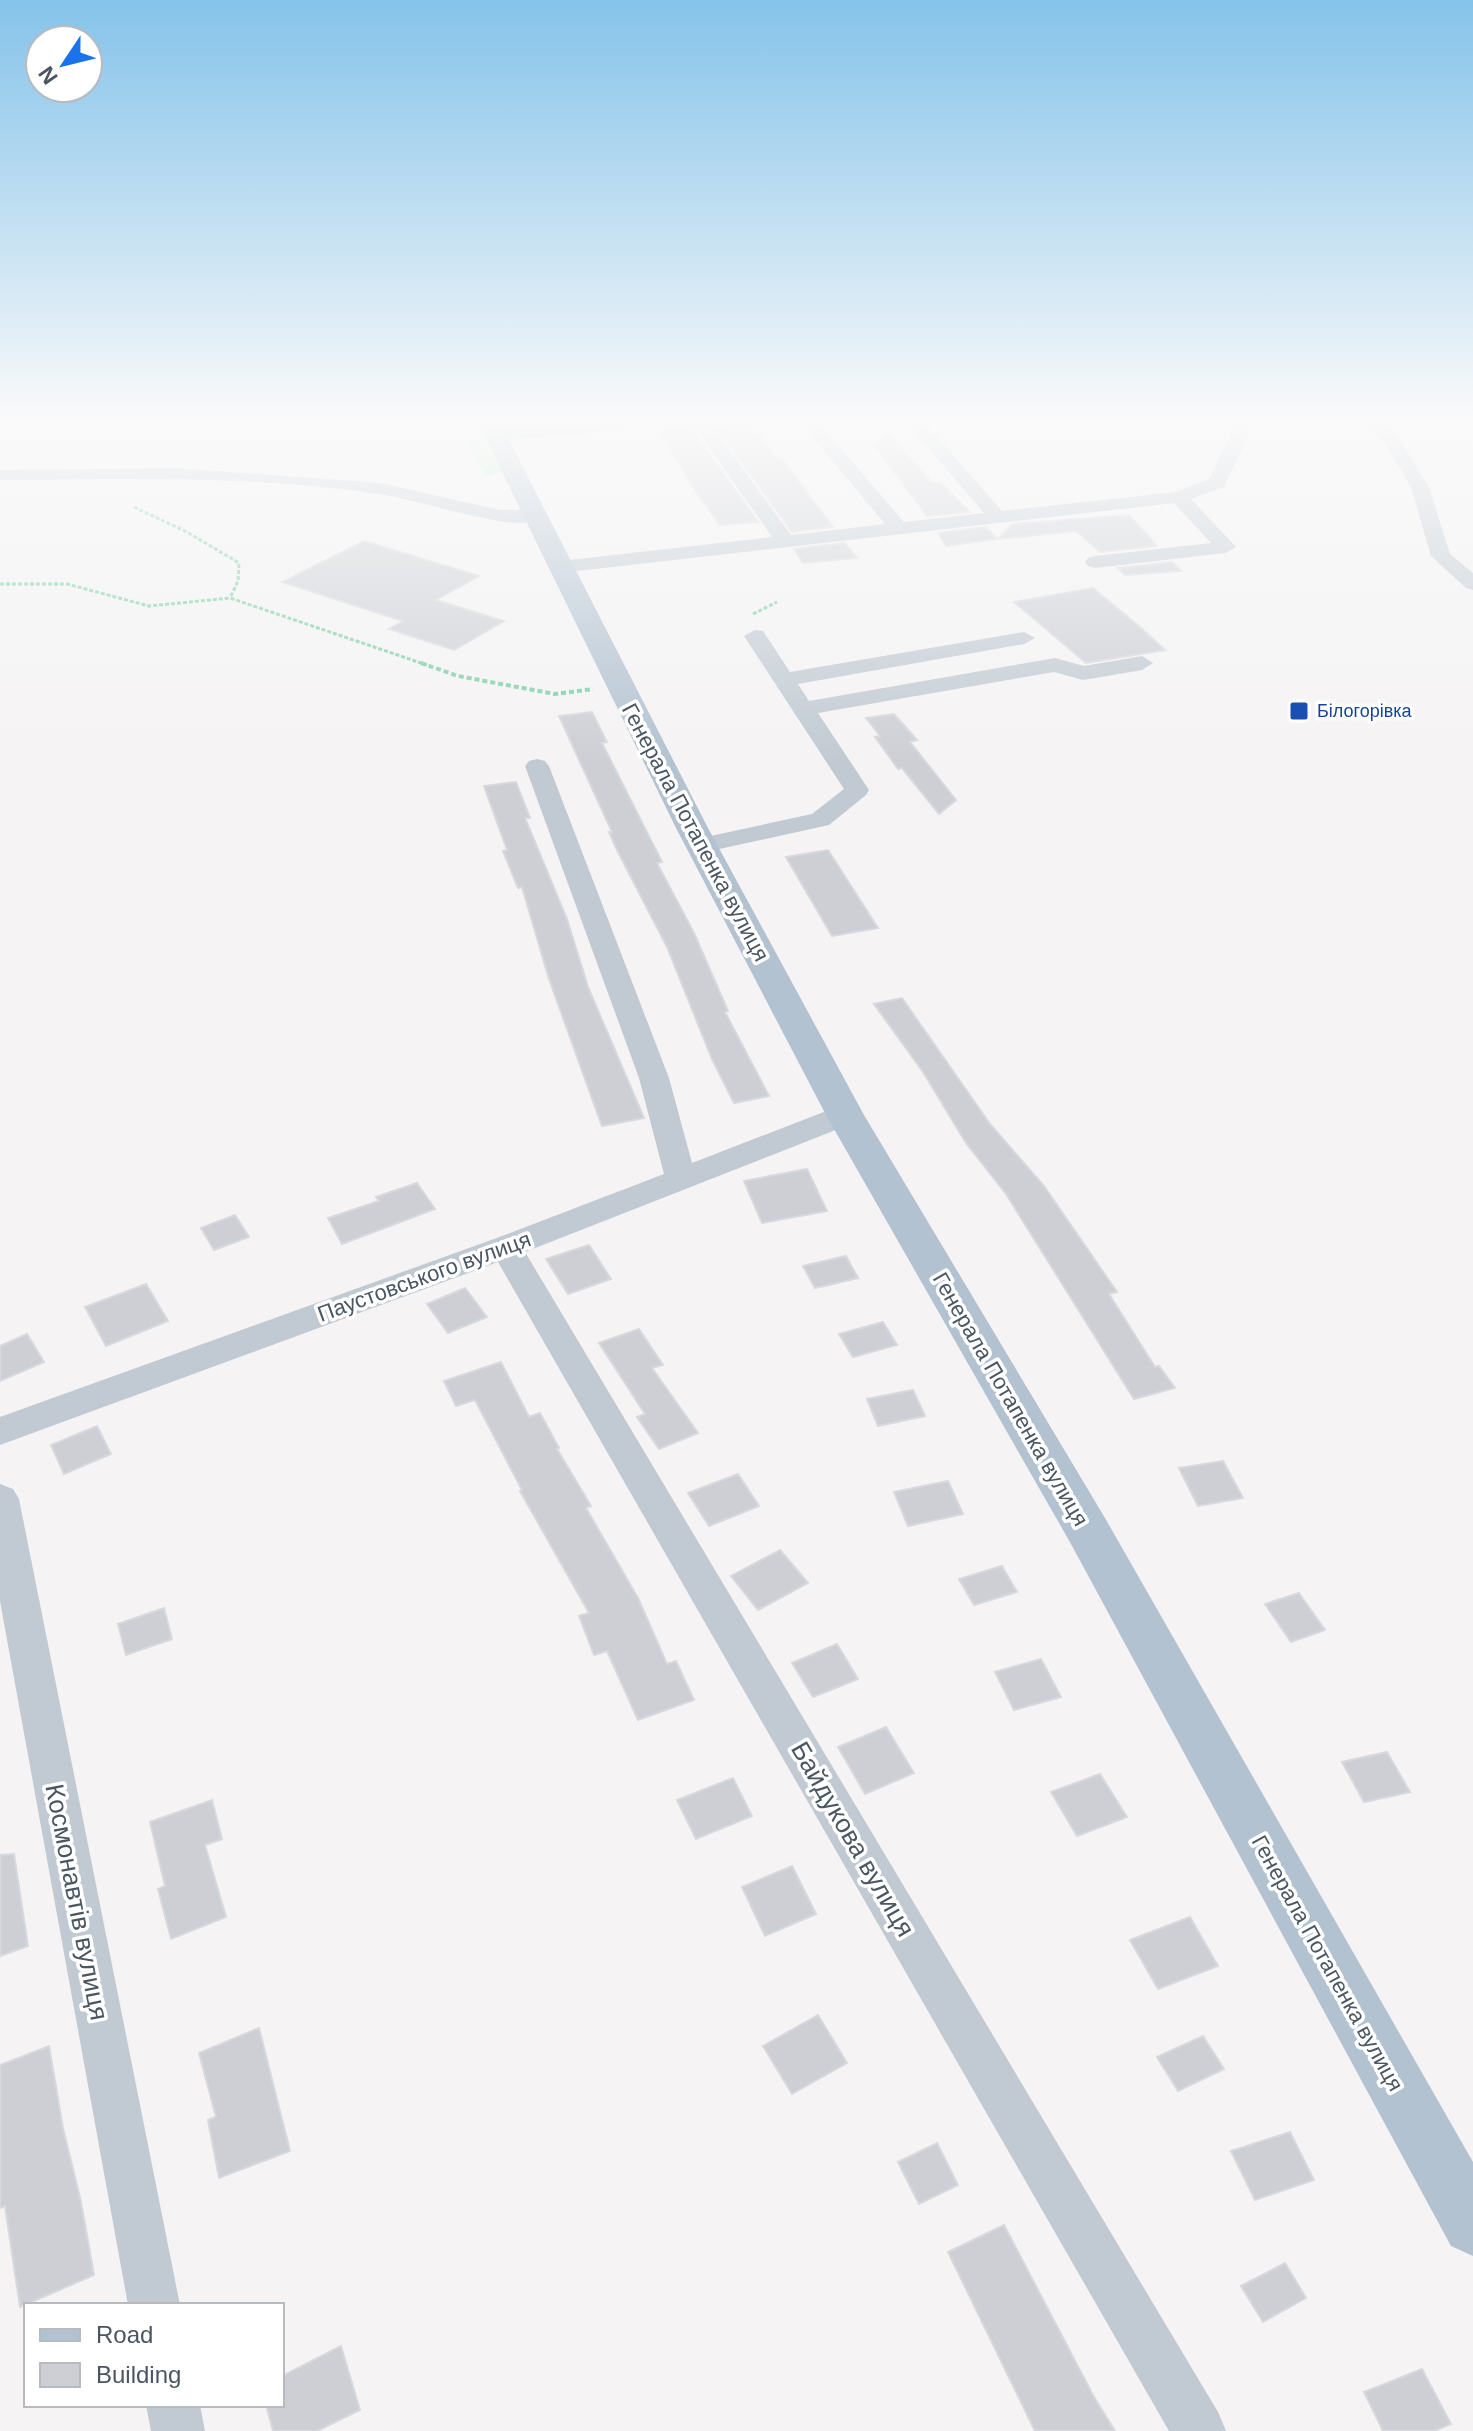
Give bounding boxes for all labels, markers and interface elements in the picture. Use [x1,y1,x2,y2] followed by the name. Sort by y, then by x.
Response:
[24,24,104,104] north arrow
[33,62,63,89] text: N
[617,699,774,965] street label: Генерала Потапенка вулиця
[1288,700,1310,722] marker: Білогорівка
[1317,701,1413,721] place label: Білогорівка
[314,1226,534,1327] street label: Паустовського вулиця
[928,1268,1094,1530] street label: Генерала Потапенка вулиця
[785,1736,921,1942] street label: Байдукова вулиця
[39,1781,115,2023] street label: Космонавтів вулиця
[1247,1831,1408,2095] street label: Генерала Потапенка вулиця
[24,2303,284,2407] legend
[96,2321,153,2348] text: Road
[96,2361,181,2388] text: Building

